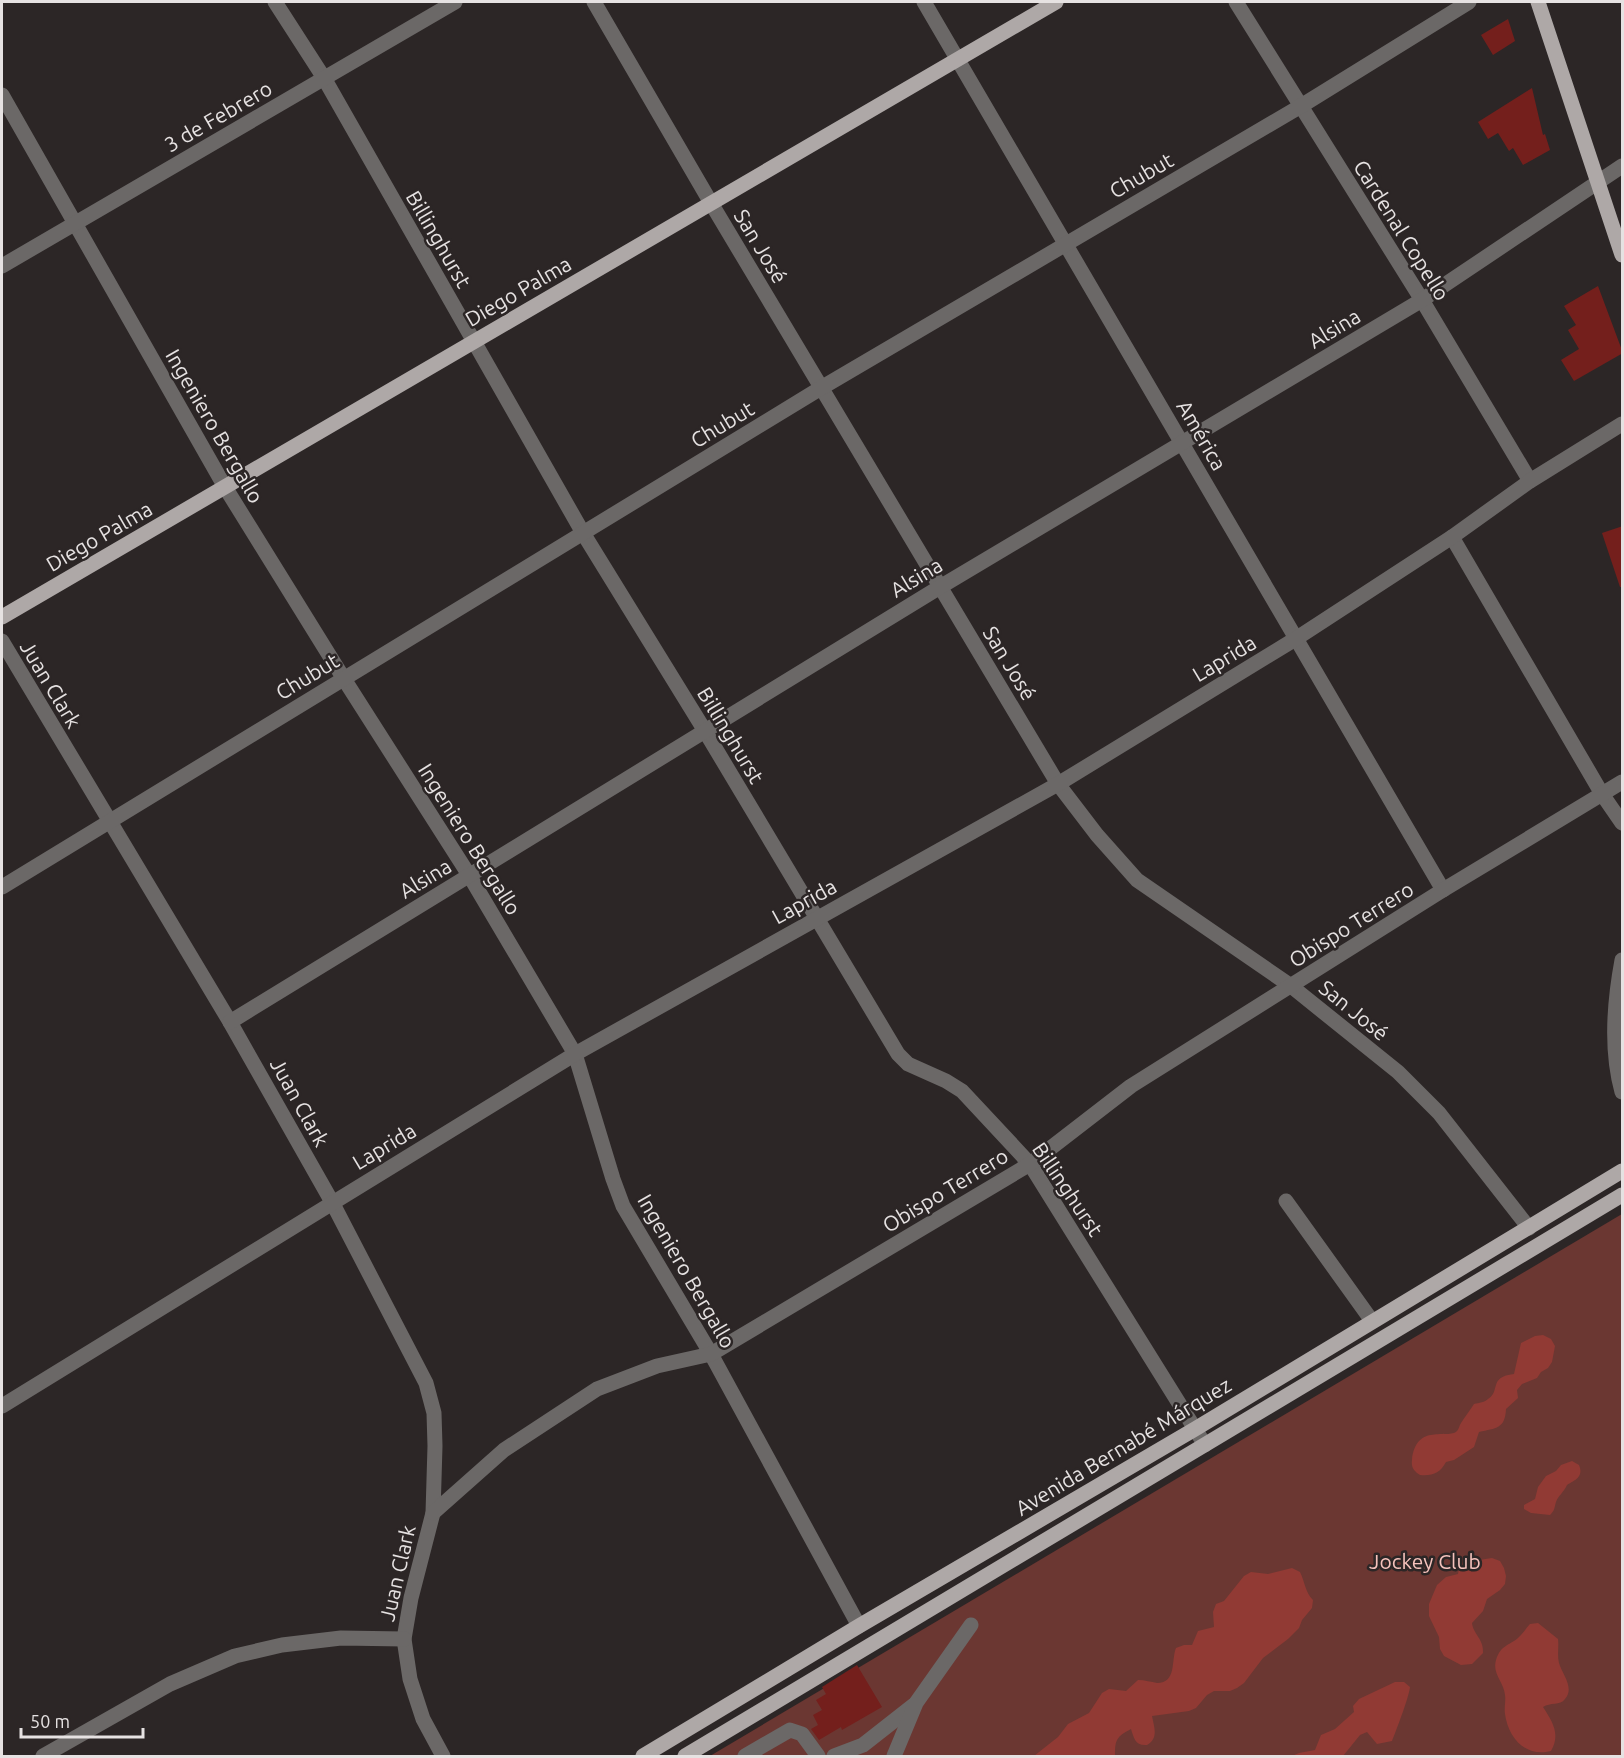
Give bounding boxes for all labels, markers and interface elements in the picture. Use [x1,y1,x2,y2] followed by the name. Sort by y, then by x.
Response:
[160,76,276,156] street label: 3 de Febrero
[1105,147,1177,203] street label: Chubut
[1349,155,1455,305] street label: Cardenal Copello
[402,186,476,292] street label: Billinghurst
[730,205,792,287] street label: San José
[461,251,575,331] street label: Diego Palma
[1304,303,1364,353] street label: Alsina
[161,345,269,507] street label: Ingeniero Bergallo
[686,396,758,452] street label: Chubut
[1172,396,1232,474] street label: América
[42,496,156,576] street label: Diego Palma
[886,552,946,602] street label: Alsina
[979,622,1041,704] street label: San José
[1188,630,1260,686] street label: Laprida
[16,636,87,732] street label: Juan Clark
[271,648,343,704] street label: Chubut
[693,683,769,787] street label: Billinghurst
[414,759,526,919] street label: Ingeniero Bergallo
[395,853,455,903] street label: Alsina
[768,874,840,928] street label: Laprida
[1284,876,1418,972] street label: Obispo Terrero
[1315,975,1393,1045] street label: San José
[266,1053,334,1151] street label: Juan Clark
[348,1118,420,1174] street label: Laprida
[1028,1138,1108,1240] street label: Billinghurst
[878,1143,1012,1237] street label: Obispo Terrero
[633,1190,741,1352] street label: Ingeniero Bergallo
[1011,1372,1235,1520] street label: Avenida Bernabé Márquez
[374,1522,420,1623] street label: Juan Clark
[1369,1549,1481,1573] park label: Jockey Club
[21,1701,142,1739] scale bar
[30,1711,70,1731] text: 50 m

